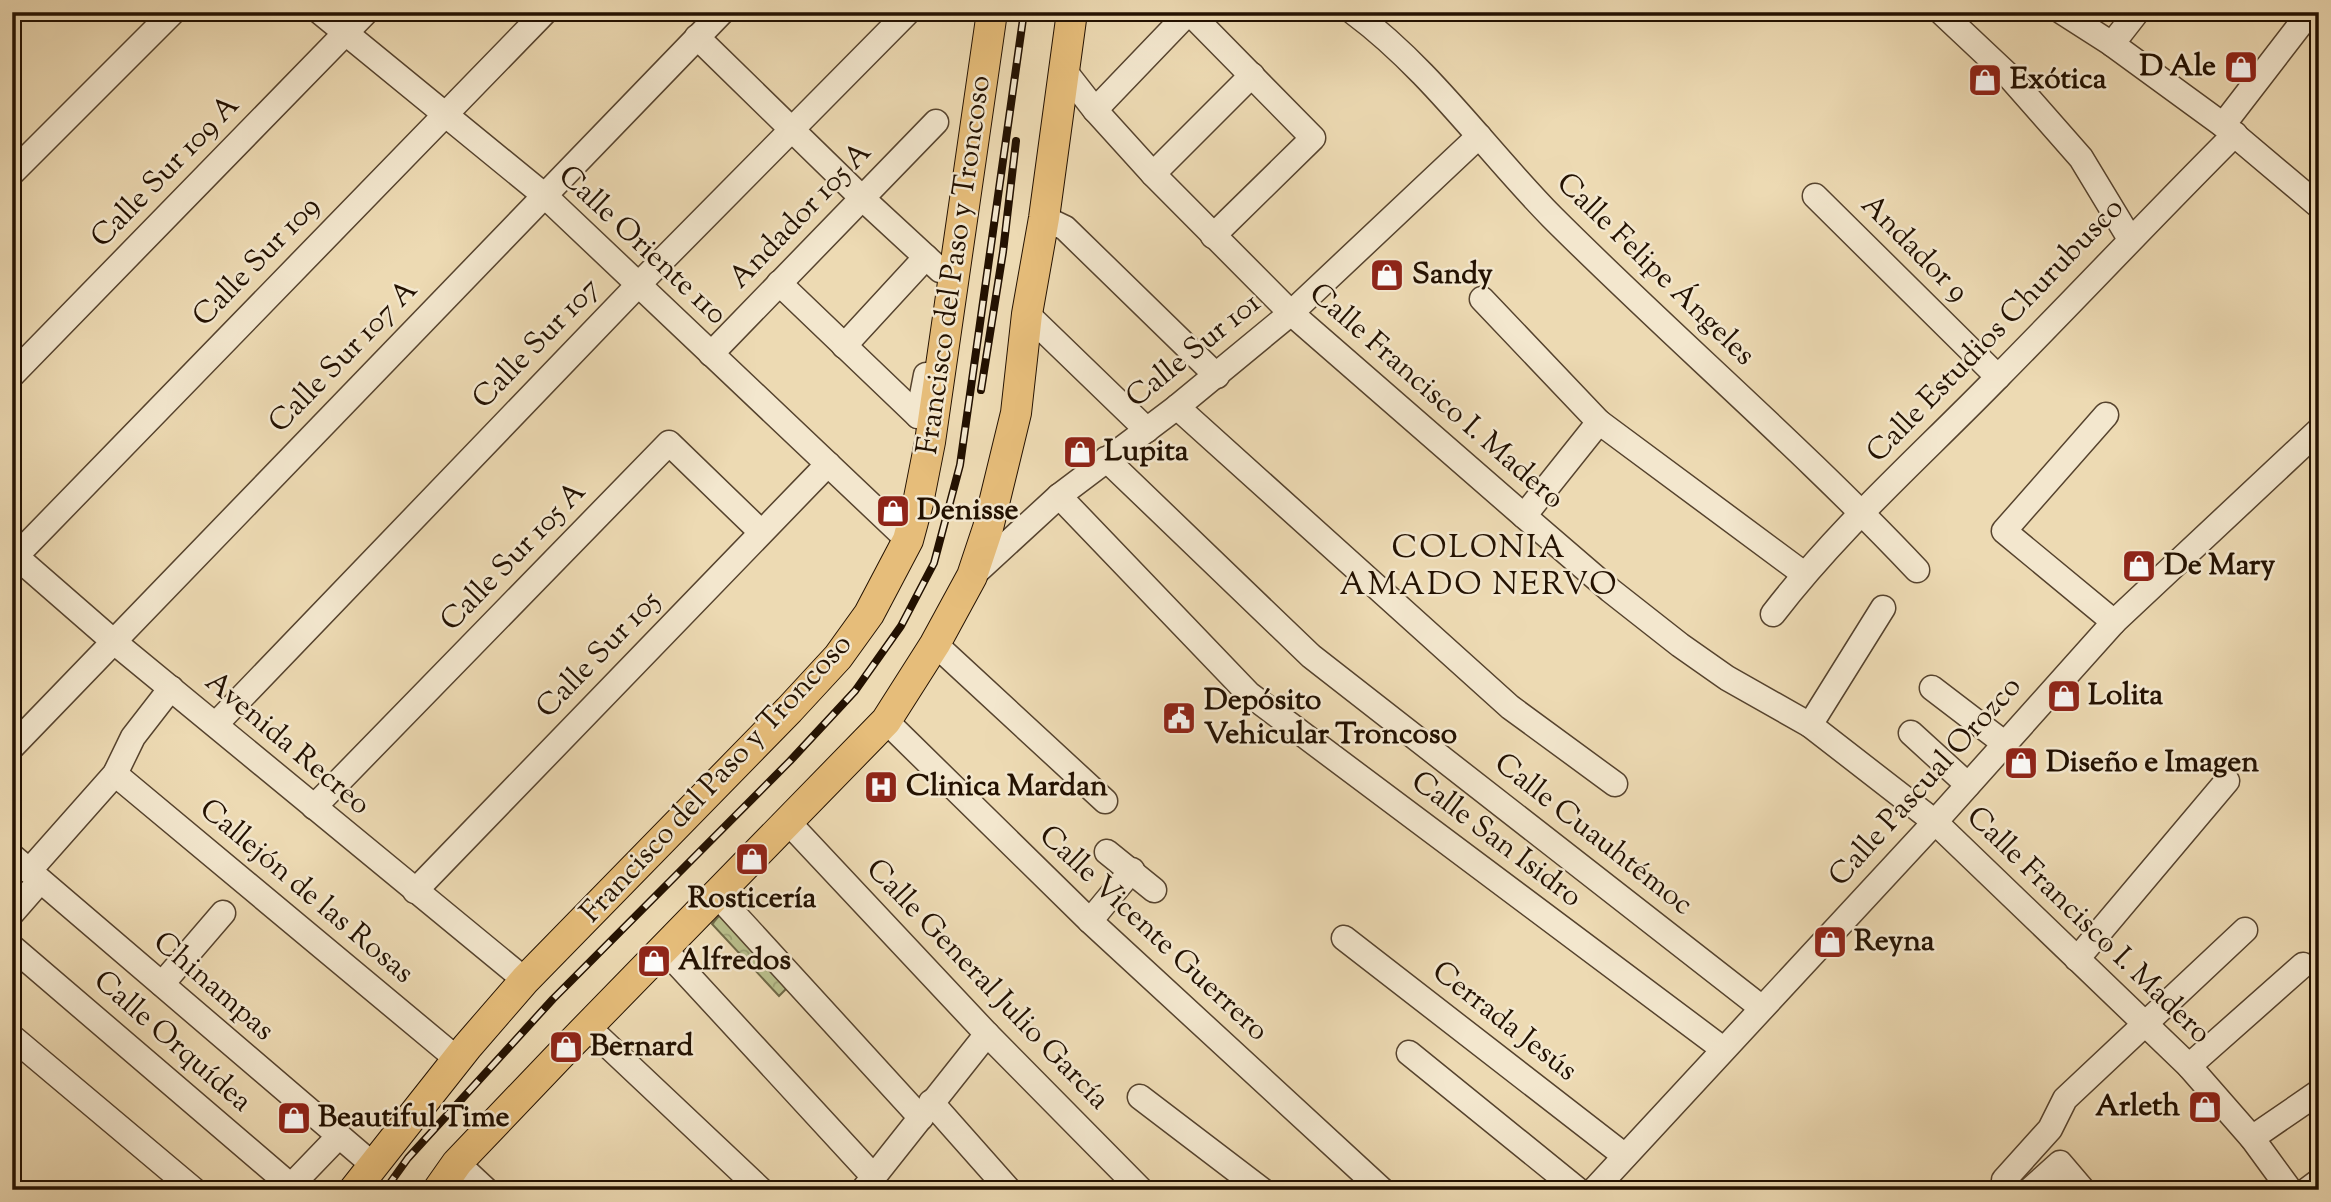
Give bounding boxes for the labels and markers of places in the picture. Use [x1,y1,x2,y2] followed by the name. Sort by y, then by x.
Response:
[2139,46,2216,89] place label: D Ale
[2222,48,2260,86] shop icon: D Ale
[2010,59,2107,102] place label: Exótica
[1966,61,2004,99] shop icon: Exótica
[1412,254,1493,297] place label: Sandy
[1368,256,1406,294] shop icon: Sandy
[1104,431,1189,474] place label: Lupita
[1061,433,1099,471] shop icon: Lupita
[917,490,1019,533] place label: Denisse
[874,492,912,530] shop icon: Denisse
[2164,545,2275,588] place label: De Mary
[2120,547,2158,585] shop icon: De Mary
[2088,675,2163,718] place label: Lolita
[2045,677,2083,715] shop icon: Lolita
[1204,680,1457,757] place label: Depósito Vehicular Troncoso
[1160,699,1198,737] public building icon: Depósito Vehicular Troncoso
[2046,742,2259,785] place label: Diseño e Imagen
[2002,744,2040,782] shop icon: Diseño e Imagen
[906,766,1108,809] place label: Clinica Mardan
[862,768,900,806] hospital icon: Clinica Mardan
[733,840,771,878] shop icon: Rosticería
[688,878,816,921] place label: Rosticería
[1854,921,1935,964] place label: Reyna
[1811,923,1849,961] shop icon: Reyna
[678,940,791,983] place label: Alfredos
[635,942,673,980] shop icon: Alfredos
[590,1026,694,1069] place label: Bernard
[547,1028,585,1066] shop icon: Bernard
[2095,1086,2180,1129] place label: Arleth
[2186,1088,2224,1126] shop icon: Arleth
[318,1097,509,1140] place label: Beautiful Time
[275,1099,313,1137] shop icon: Beautiful Time

